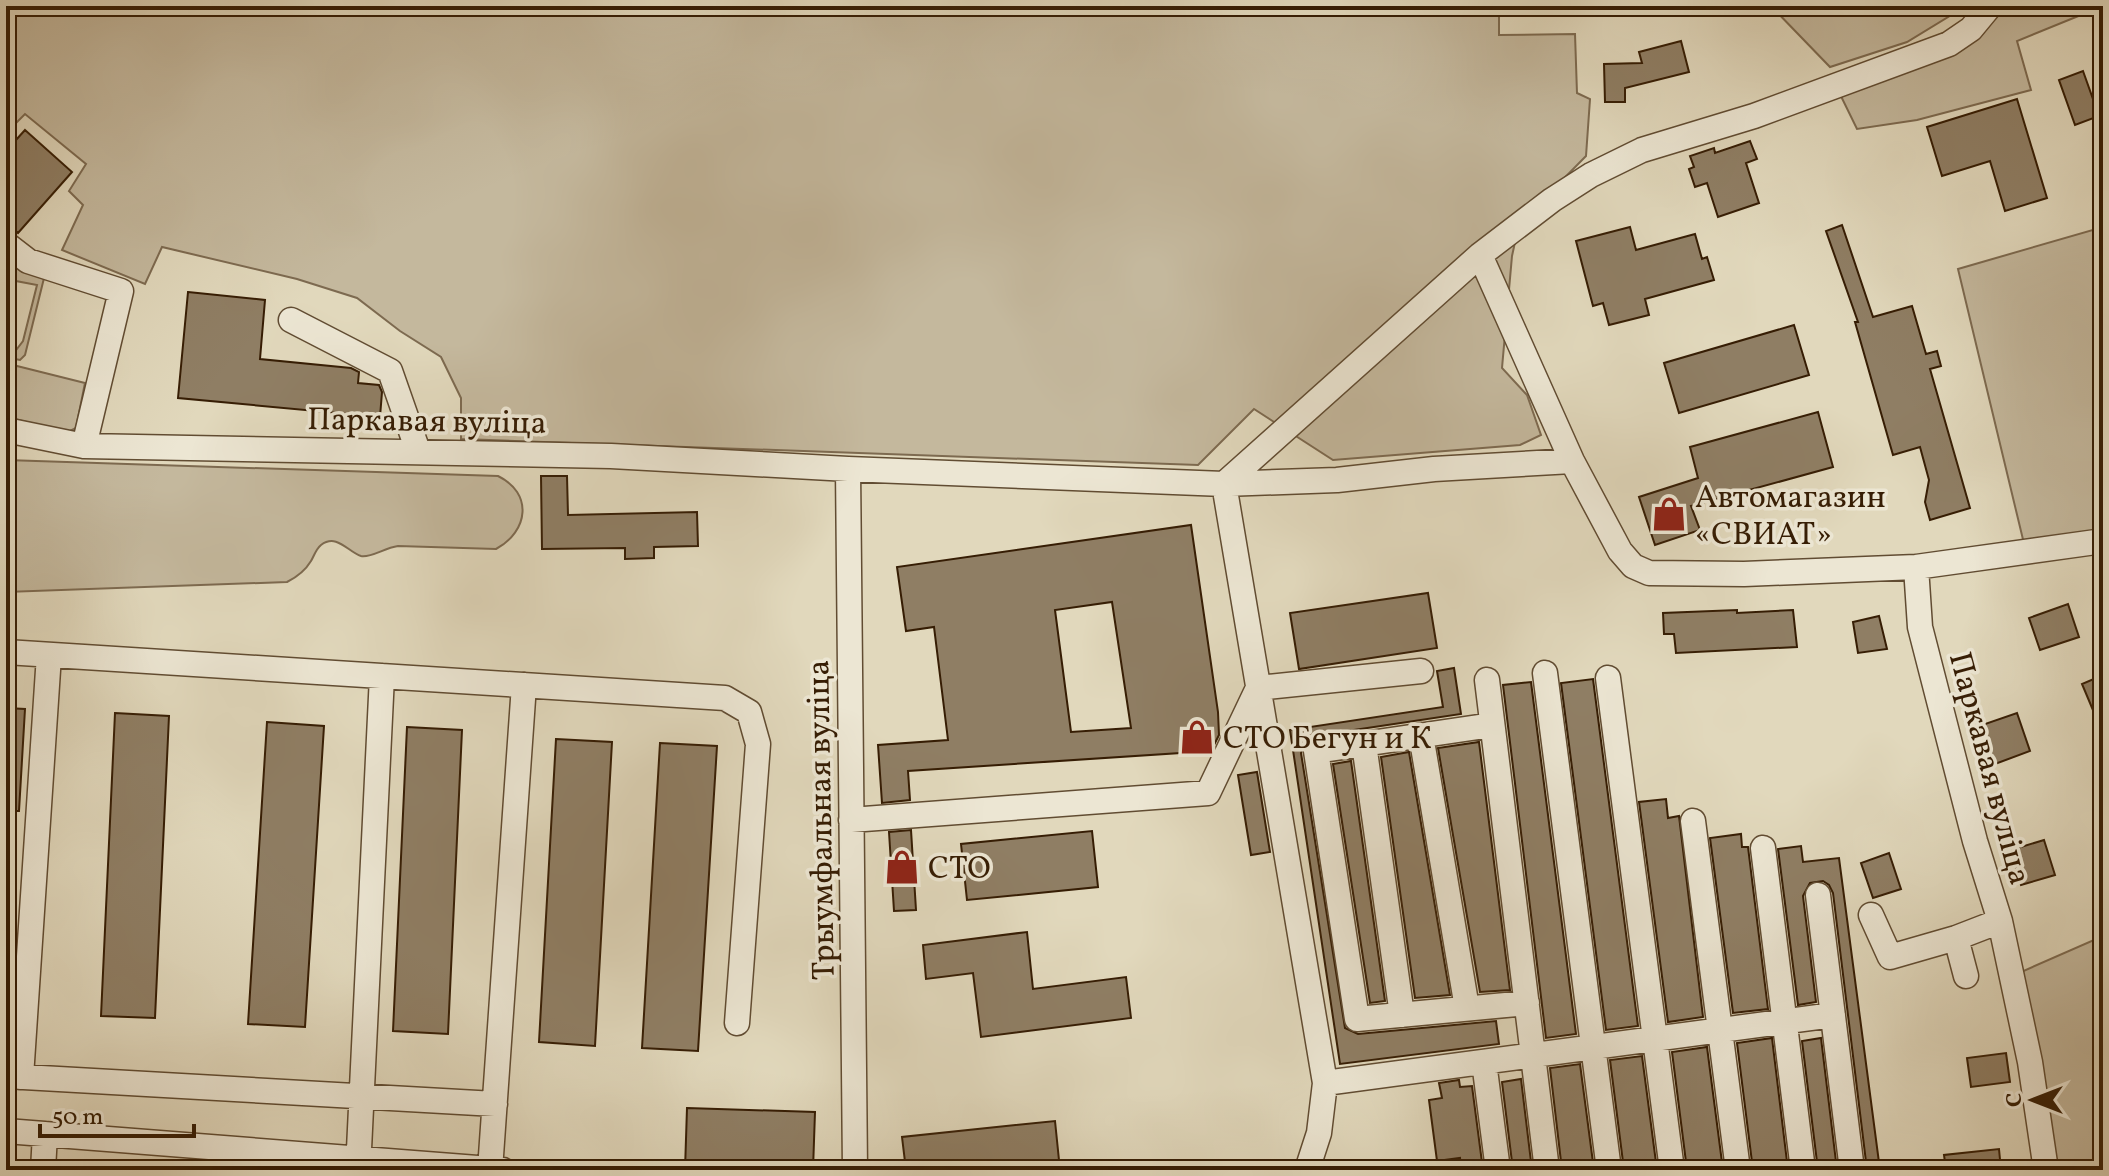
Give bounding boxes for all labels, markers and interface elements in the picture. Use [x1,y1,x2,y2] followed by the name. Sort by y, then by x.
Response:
[307,399,547,447] street label: Паркавая вуліца
[1695,477,1886,558] place label: Автомагазин «СВИАТ»
[1650,495,1688,533] shop icon: Автомагазин «СВИАТ»
[1936,647,2040,890] street label: Паркавая вуліца
[798,659,848,981] street label: Трыумфальная вуліца
[1178,718,1216,756] shop icon: СТО Бегун и К
[1223,718,1432,762] place label: СТО Бегун и К
[883,848,921,886] shop icon: СТО
[928,848,991,892] place label: СТО
[1993,1060,2073,1140] north arrow
[40,1088,194,1138] scale bar
[2000,1093,2031,1107] text: С
[52,1101,104,1135] text: 50 m

